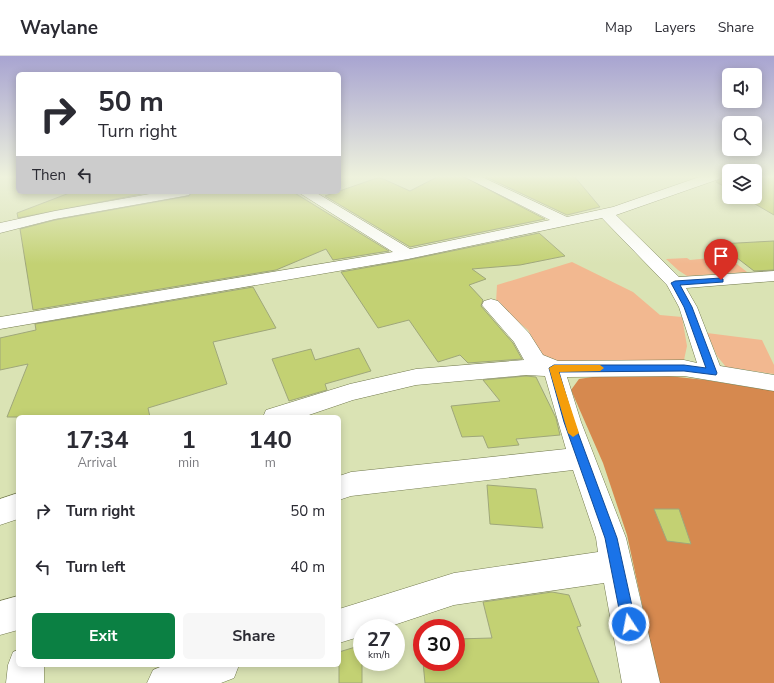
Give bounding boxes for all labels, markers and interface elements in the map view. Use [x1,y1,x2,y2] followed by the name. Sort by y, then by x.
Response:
[20,15,98,41] text: Waylane
[605,18,632,37] text: Map
[654,18,696,37] text: Layers
[718,18,754,37] text: Share
[722,68,762,204] map controls
[722,68,762,108] button: sound
[98,83,164,121] text: 50 m
[32,88,84,140] icon: right
[722,116,762,156] button: search
[98,119,177,143] text: Turn right
[74,164,96,186] icon: left
[722,164,762,204] button: layers
[32,165,66,185] text: Then
[704,239,738,280] pin
[710,245,732,267] icon: arrive
[65,424,129,456] text: 17:34
[181,424,196,456] text: 1
[249,424,292,456] text: 140
[77,454,117,472] text: Arrival
[178,454,199,472] text: min
[265,454,276,472] text: m
[32,500,54,522] icon: right
[66,501,135,521] text: Turn right
[290,501,325,521] text: 50 m
[32,556,54,578] icon: left
[66,557,125,577] text: Turn left
[290,557,325,577] text: 40 m
[608,603,650,645] position arrow
[32,613,175,659] button: Exit
[183,613,325,659] button: Share
[413,619,465,671] speed limit sign: 30
[367,626,391,653] text: 27
[368,648,390,662] text: km/h

